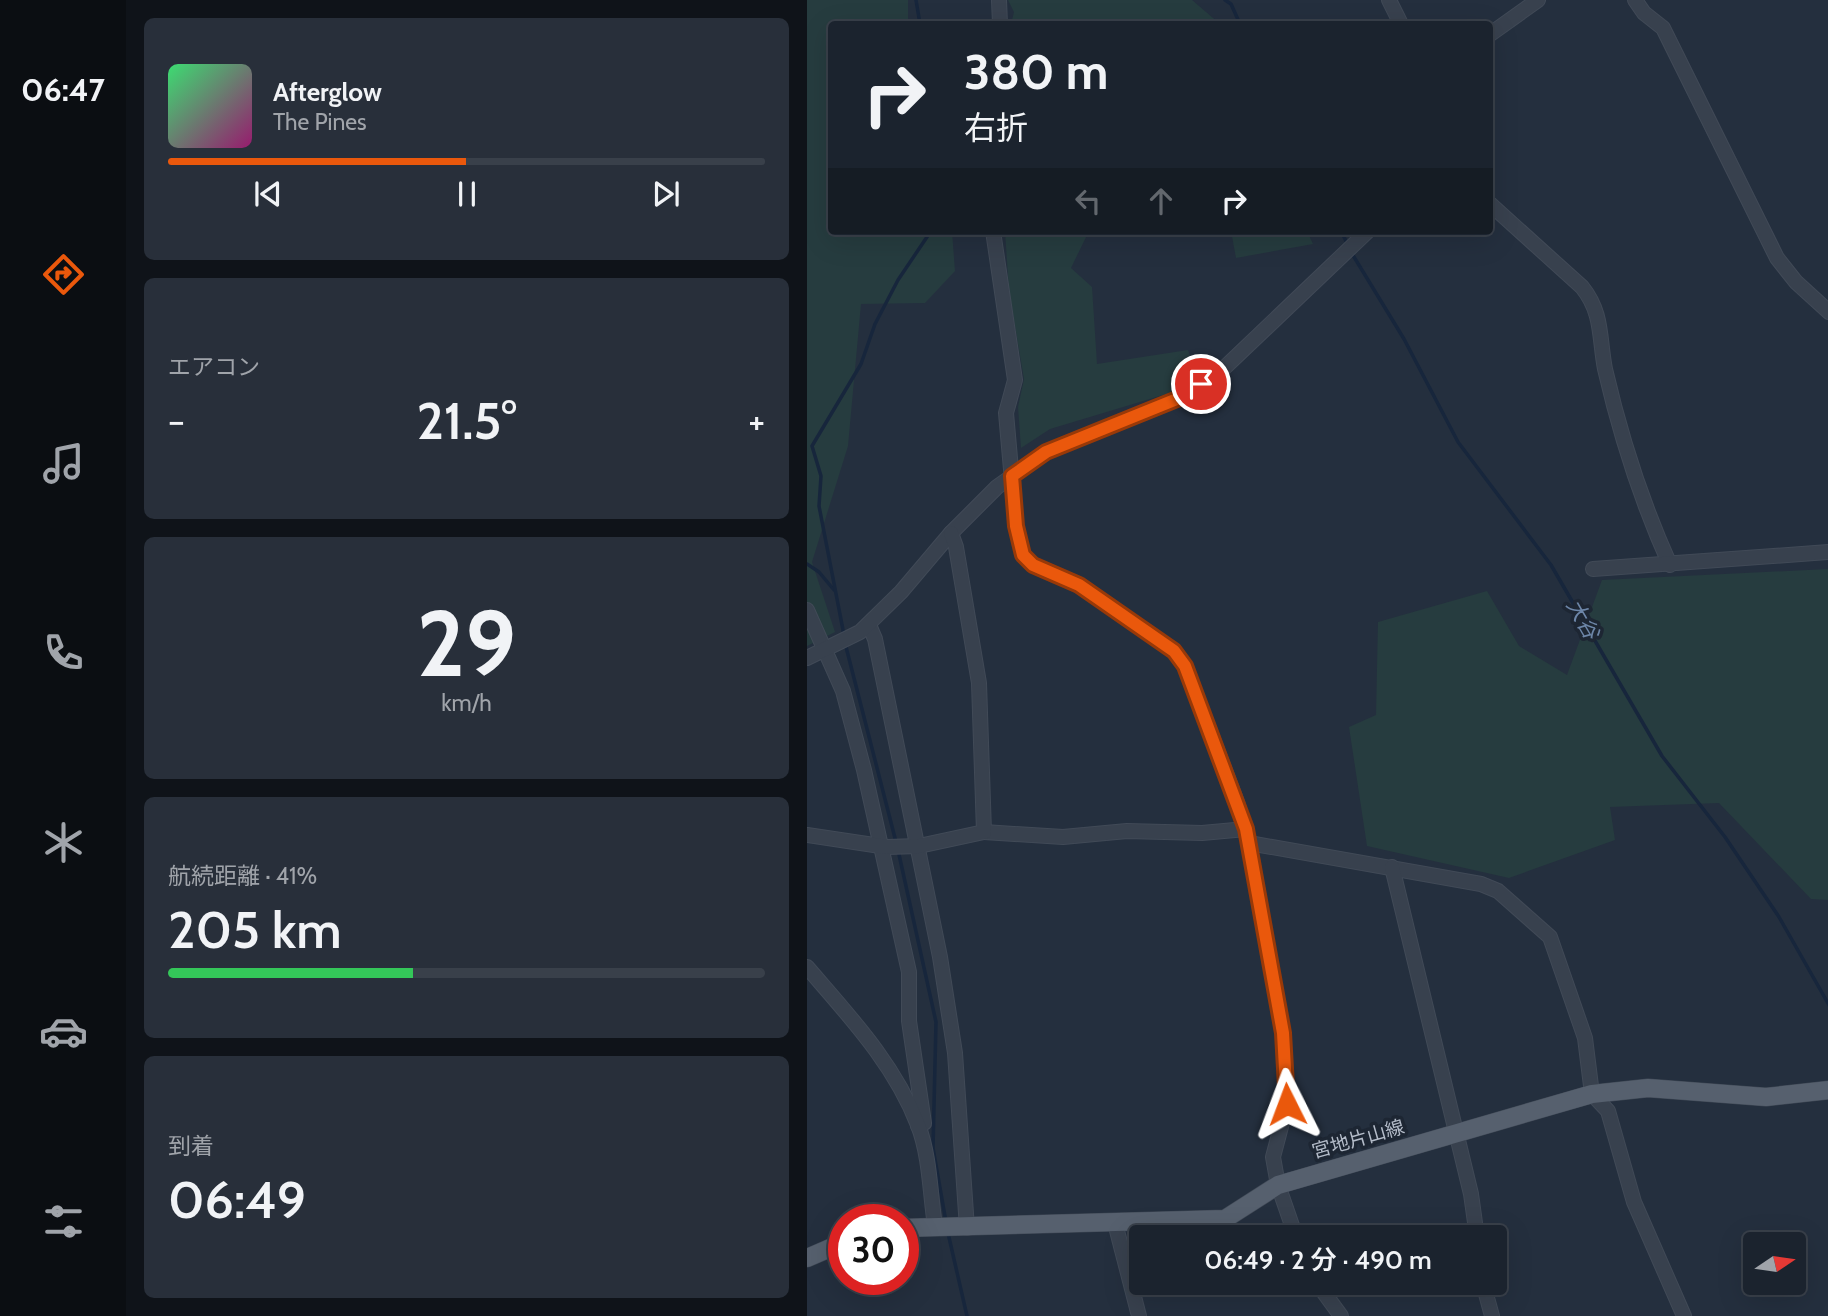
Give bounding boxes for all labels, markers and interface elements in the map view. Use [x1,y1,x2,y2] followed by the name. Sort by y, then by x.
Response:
[964,42,1108,101] text: 380 m
[849,49,940,140] icon: right
[21,70,105,109] text: 06:47
[273,76,382,108] text: Afterglow
[273,108,367,136] text: The Pines
[964,108,1028,147] text: 右折
[249,175,287,213] icon: previous
[448,175,486,213] icon: pause
[647,175,685,213] icon: next
[1069,182,1107,220] icon: left
[1142,182,1180,220] icon: ahead
[1215,182,1253,220] icon: right
[39,250,88,299] icon: directions
[168,353,260,381] text: エアコン
[1171,354,1231,414] pin
[1182,365,1220,403] icon: arrive
[416,389,517,452] text: 21.5°
[168,397,185,444] text: −
[748,397,765,444] text: +
[39,439,88,488] icon: music
[417,588,516,699] text: 29
[1562,595,1605,645] water label: 大谷
[39,628,88,677] icon: phone
[441,689,492,717] text: km/h
[39,818,88,867] icon: climate
[168,862,317,890] text: 航続距離 · 41%
[168,898,342,961] text: 205 km
[39,1007,88,1056] icon: car
[1250,1067,1324,1141] position arrow
[1309,1115,1407,1163] street label: 宮地片山線
[168,1132,214,1160] text: 到着
[168,1168,306,1231] text: 06:49
[39,1197,88,1246] icon: filters
[828,1204,919,1295] speed limit sign: 30
[1743,1232,1806,1295] north arrow
[1743,1232,1806,1295] map controls
[1204,1244,1432,1276] text: 06:49 · 2 分 · 490 m

